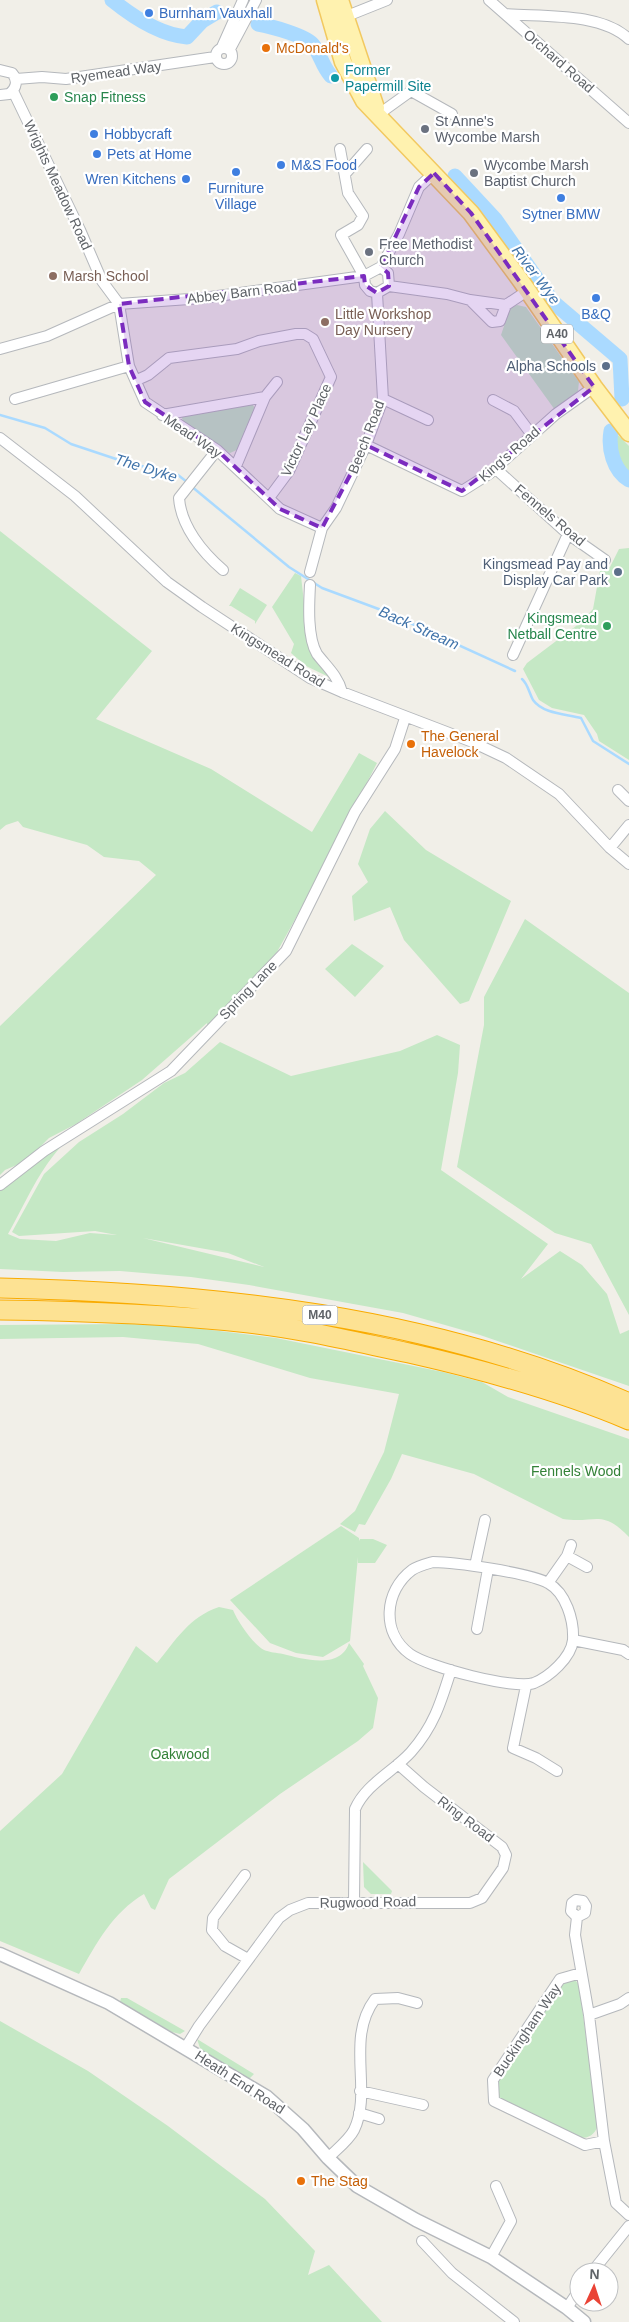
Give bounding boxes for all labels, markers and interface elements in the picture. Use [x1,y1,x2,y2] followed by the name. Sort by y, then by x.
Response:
[159,5,272,21] place label: Burnham Vauxhall
[143,7,155,19] marker: Burnham Vauxhall
[521,26,597,96] street label: Orchard Road
[276,40,349,56] place label: McDonald's
[260,42,272,54] marker: McDonald's
[70,58,162,86] street label: Ryemead Way
[345,62,432,94] place label: Former Papermill Site
[329,72,341,84] marker: Former Papermill Site
[64,89,146,105] place label: Snap Fitness
[48,91,60,103] marker: Snap Fitness
[435,113,540,145] place label: St Anne's Wycombe Marsh
[21,118,95,252] street label: Wrights Meadow Road
[419,123,431,135] marker: St Anne's Wycombe Marsh
[104,126,172,142] place label: Hobbycraft
[88,128,100,140] marker: Hobbycraft
[107,146,192,162] place label: Pets at Home
[91,148,103,160] marker: Pets at Home
[291,157,357,173] place label: M&S Food
[484,157,589,189] place label: Wycombe Marsh Baptist Church
[275,159,287,171] marker: M&S Food
[230,166,242,178] marker: Furniture Village
[468,167,480,179] marker: Wycombe Marsh Baptist Church
[85,171,176,187] place label: Wren Kitchens
[180,173,192,185] marker: Wren Kitchens
[208,180,264,212] place label: Furniture Village
[555,192,567,204] marker: Sytner BMW
[522,206,601,222] place label: Sytner BMW
[379,236,472,268] place label: Free Methodist Church
[509,242,564,307] water label: River Wye
[363,246,375,258] marker: Free Methodist Church
[63,268,149,284] place label: Marsh School
[47,270,59,282] marker: Marsh School
[186,277,298,307] street label: Abbey Barn Road
[590,292,602,304] marker: B&Q
[335,306,431,338] place label: Little Workshop Day Nursery
[581,306,611,322] place label: B&Q
[319,316,331,328] marker: Little Workshop Day Nursery
[541,324,573,344] road number: A40
[506,358,596,374] place label: Alpha Schools
[600,360,612,372] marker: Alpha Schools
[277,381,335,479] street label: Victor Lay Place
[345,398,387,476] street label: Beech Road
[161,411,225,461] street label: Mead Way
[475,423,543,485] street label: King's Road
[113,450,179,485] water label: The Dyke
[511,481,589,549] street label: Fennels Road
[483,556,609,588] place label: Kingsmead Pay and Display Car Park
[612,566,624,578] marker: Kingsmead Pay and Display Car Park
[377,602,462,653] water label: Back Stream
[508,610,597,642] place label: Kingsmead Netball Centre
[228,620,328,690] street label: Kingsmead Road
[601,620,613,632] marker: Kingsmead Netball Centre
[421,728,499,760] place label: The General Havelock
[405,738,417,750] marker: The General Havelock
[216,957,280,1023] street label: Spring Lane
[302,1306,338,1324] road number: M40
[531,1463,621,1479] park label: Fennels Wood
[150,1746,210,1762] park label: Oakwood
[435,1793,497,1845] street label: Ring Road
[320,1893,416,1911] street label: Rugwood Road
[490,1981,564,2079] street label: Buckingham Way
[192,2047,288,2117] street label: Heath End Road
[311,2173,368,2189] place label: The Stag
[295,2175,307,2187] marker: The Stag
[569,2262,619,2312] north arrow
[589,2266,600,2282] text: N

